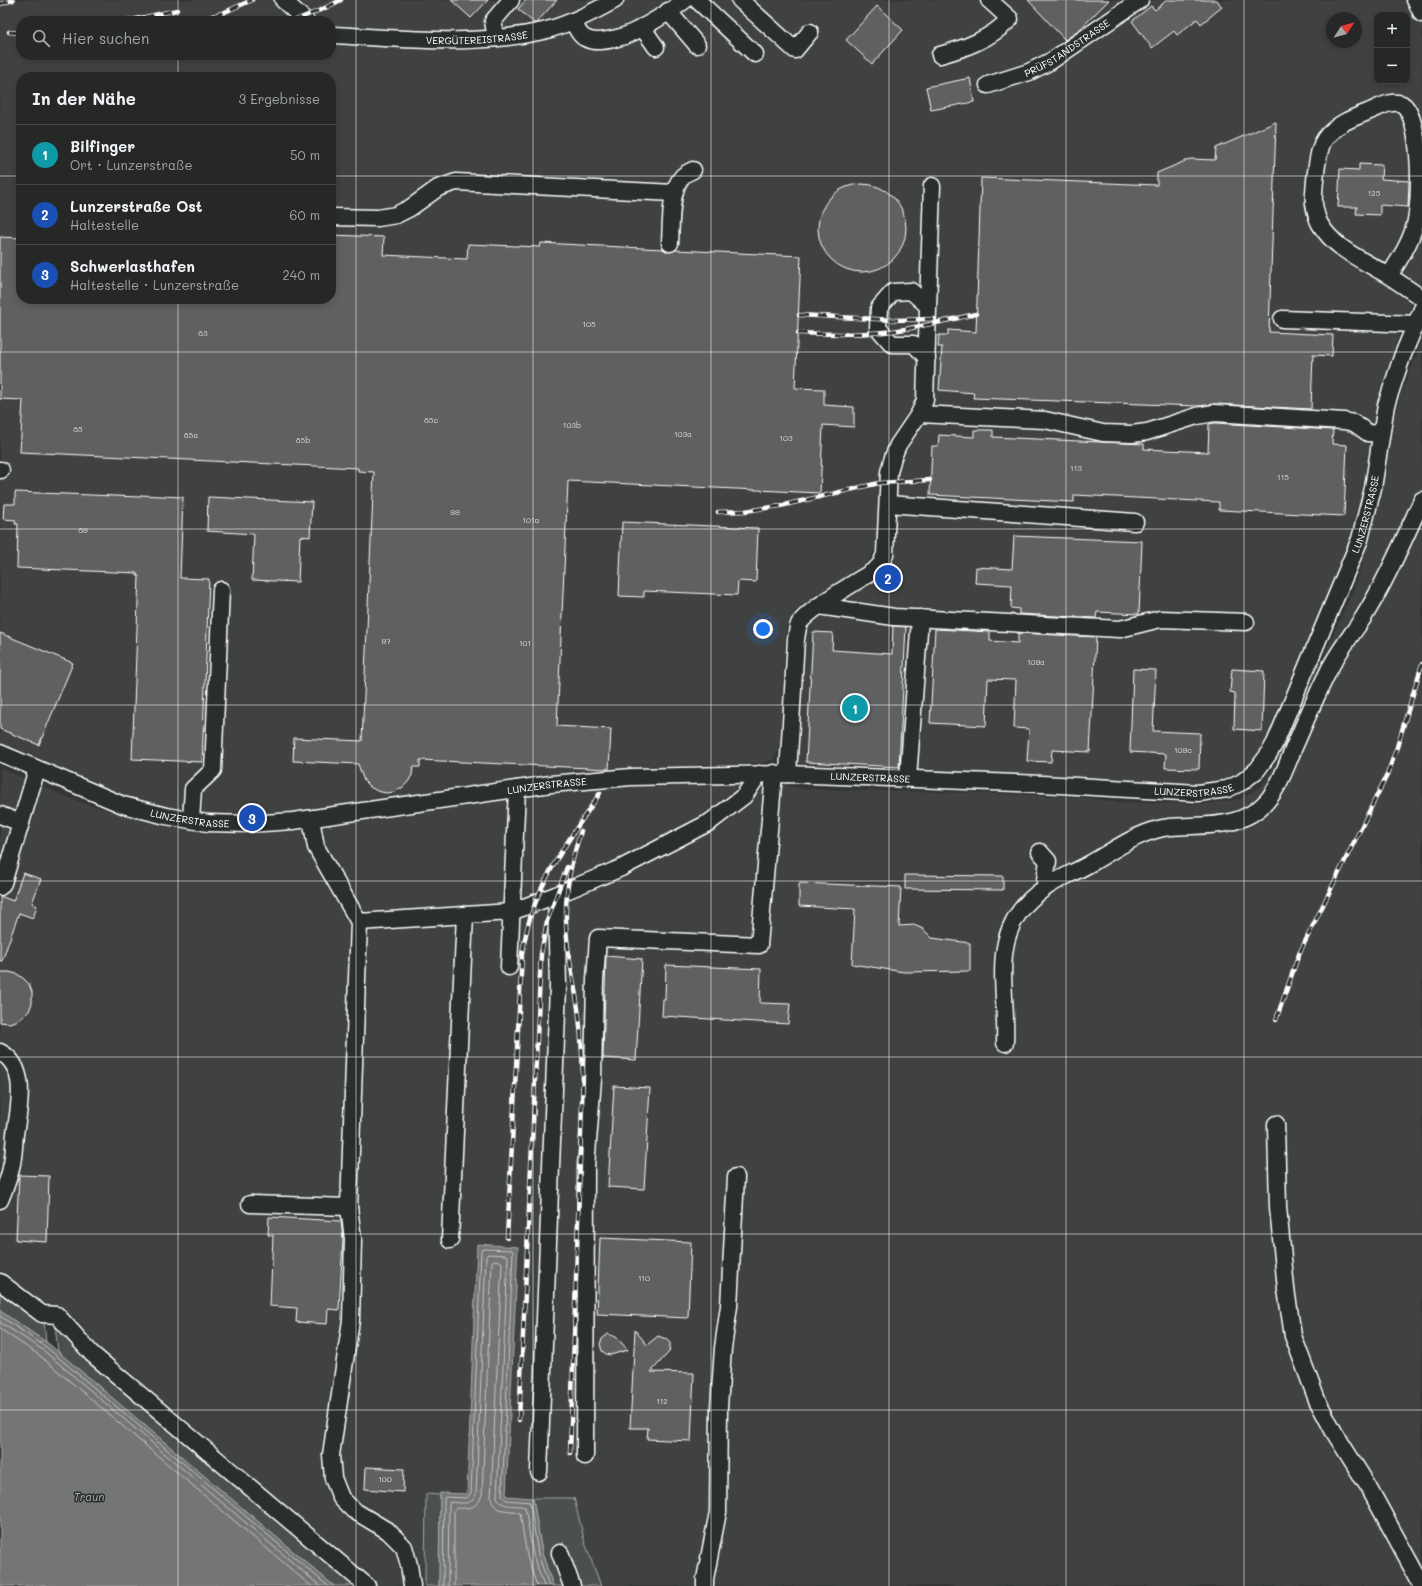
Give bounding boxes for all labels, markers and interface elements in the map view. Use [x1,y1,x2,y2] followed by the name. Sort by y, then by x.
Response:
[1326,12,1362,48] north arrow
[1374,12,1410,84] map controls
[1374,12,1410,48] button: +
[16,16,336,60] search box
[1023,16,1113,80] street label: PRÜFSTANDSTRASSE
[30,27,52,49] icon: search
[426,27,529,47] street label: VERGÜTEREISTRASSE
[62,28,149,48] text: Hier suchen
[1374,48,1410,84] button: −
[32,87,136,109] text: In der Nähe
[239,90,320,107] text: 3 Ergebnisse
[70,136,135,156] text: Bilfinger
[42,146,48,163] text: 1
[290,146,320,163] text: 50 m
[70,156,192,173] text: Ort · Lunzerstraße
[1368,188,1381,198] house number: 125
[70,196,203,216] text: Lunzerstraße Ost
[41,206,49,223] text: 2
[290,206,320,223] text: 60 m
[70,216,139,233] text: Haltestelle
[70,256,195,276] text: Schwerlasthafen
[41,266,49,283] text: 3
[283,266,320,283] text: 240 m
[70,276,239,293] text: Haltestelle · Lunzerstraße
[582,319,596,329] house number: 105
[198,328,208,338] house number: 83
[424,415,438,425] house number: 85c
[563,420,581,430] house number: 103b
[73,424,83,434] house number: 85
[674,429,692,439] house number: 103a
[184,430,198,440] house number: 85a
[779,433,793,443] house number: 103
[296,435,310,445] house number: 85b
[1070,463,1082,473] house number: 113
[1277,472,1289,482] house number: 115
[1348,474,1382,555] street label: LUNZERSTRASSE
[450,507,460,517] house number: 99
[522,515,540,525] house number: 101a
[78,525,88,535] house number: 89
[875,563,901,593] pin: 2
[753,619,773,639] your location
[381,636,391,646] house number: 97
[519,638,531,648] house number: 101
[1027,657,1045,667] house number: 109a
[842,693,868,723] pin: 1
[1174,745,1192,755] house number: 109c
[830,769,911,786] street label: LUNZERSTRASSE
[506,774,587,797] street label: LUNZERSTRASSE
[1154,780,1236,800] street label: LUNZERSTRASSE
[239,803,265,833] pin: 3
[149,805,230,831] street label: LUNZERSTRASSE
[638,1273,650,1283] house number: 110
[656,1396,668,1406] house number: 112
[378,1474,392,1484] house number: 100
[74,1489,104,1504] water label: Traun

